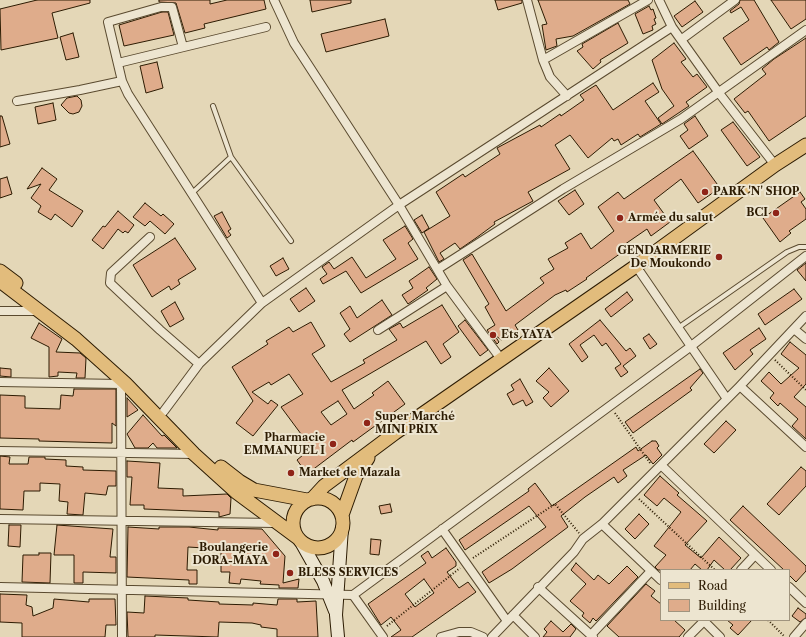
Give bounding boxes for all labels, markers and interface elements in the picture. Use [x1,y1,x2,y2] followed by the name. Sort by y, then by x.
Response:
[713,185,799,199] place label: PARK 'N' SHOP
[700,187,710,197] marker: PARK 'N' SHOP
[746,206,768,220] place label: BCI
[771,208,781,218] marker: BCI
[628,211,713,225] place label: Armée du salut
[615,213,625,223] marker: Armée du salut
[617,244,711,270] place label: GENDARMERIE De Moukondo
[714,252,724,262] marker: GENDARMERIE De Moukondo
[501,328,552,342] place label: Ets YAYA
[488,330,498,340] marker: Ets YAYA
[375,410,455,436] place label: Super Marché MINI PRIX
[362,418,372,428] marker: Super Marché MINI PRIX
[244,431,325,457] place label: Pharmacie EMMANUEL I
[328,439,338,449] marker: Pharmacie EMMANUEL I
[299,466,400,480] place label: Market de Mazala
[286,468,296,478] marker: Market de Mazala
[192,541,268,567] place label: Boulangerie DORA-MAYA
[271,549,281,559] marker: Boulangerie DORA-MAYA
[298,566,398,580] place label: BLESS SERVICES
[285,568,295,578] marker: BLESS SERVICES
[660,569,790,621] legend
[698,578,728,593] text: Road
[698,598,746,613] text: Building

